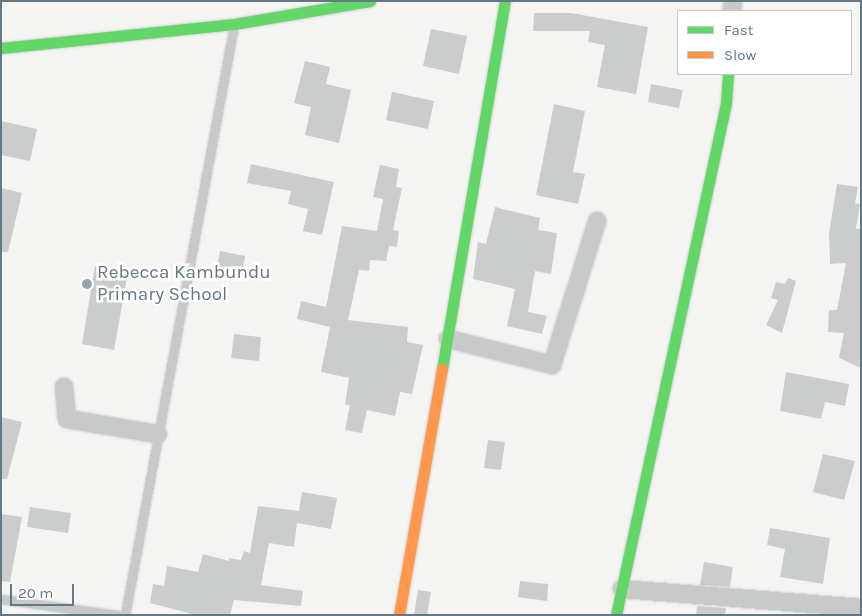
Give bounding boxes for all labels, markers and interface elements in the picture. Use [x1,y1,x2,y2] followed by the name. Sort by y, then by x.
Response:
[677,10,852,75] legend
[724,21,753,39] text: Fast
[724,46,756,64] text: Slow
[97,262,271,306] place label: Rebecca Kambundu Primary School
[81,278,93,290] marker: Rebecca Kambundu Primary School
[12,574,76,606] scale bar
[18,584,53,602] text: 20 m

